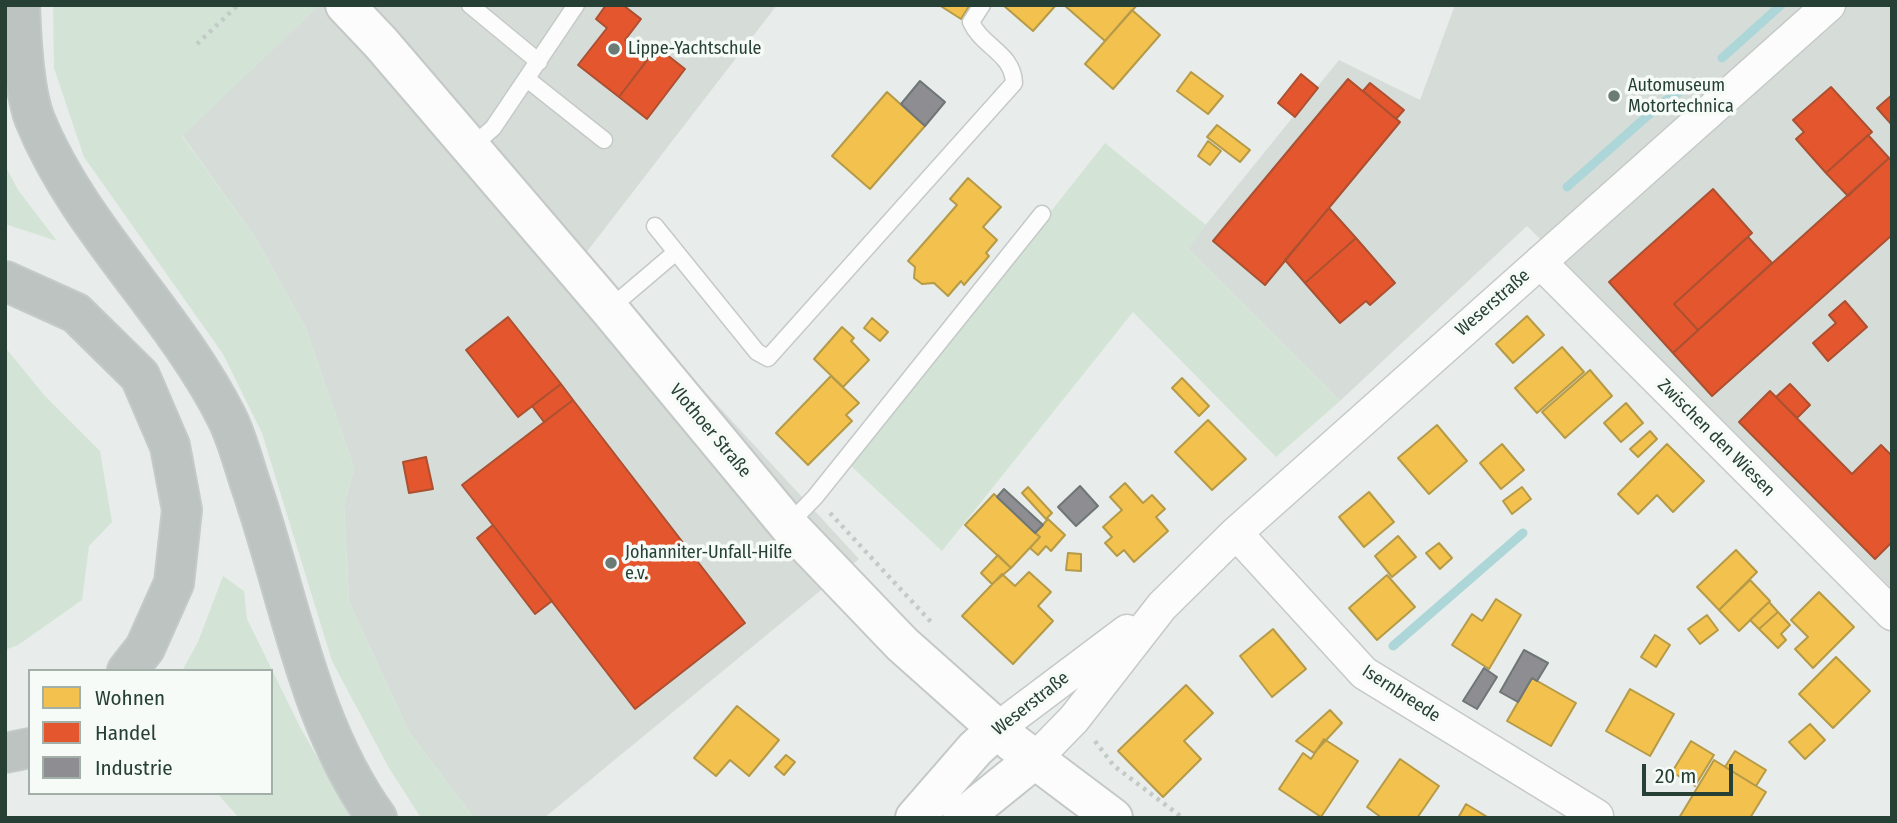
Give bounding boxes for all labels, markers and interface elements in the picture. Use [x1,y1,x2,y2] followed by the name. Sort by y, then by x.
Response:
[628,38,762,60] place label: Lippe-Yachtschule
[606,41,622,57] marker: Lippe-Yachtschule
[1628,75,1734,118] place label: Automuseum Motortechnica
[1606,88,1622,104] marker: Automuseum Motortechnica
[1451,265,1535,341] street label: Weserstraße
[1653,375,1779,501] street label: Zwischen den Wiesen
[665,380,755,482] street label: Vlothoer Straße
[625,542,792,584] place label: Johanniter-Unfall-Hilfe e.v.
[603,555,619,571] marker: Johanniter-Unfall-Hilfe e.v.
[1358,661,1444,727] street label: Isernbreede
[988,667,1074,741] street label: Weserstraße
[28,669,273,795] legend
[95,685,165,711] text: Wohnen
[95,720,156,746] text: Handel
[1645,750,1736,794] scale bar
[95,755,173,781] text: Industrie
[1655,763,1696,789] text: 20 m

